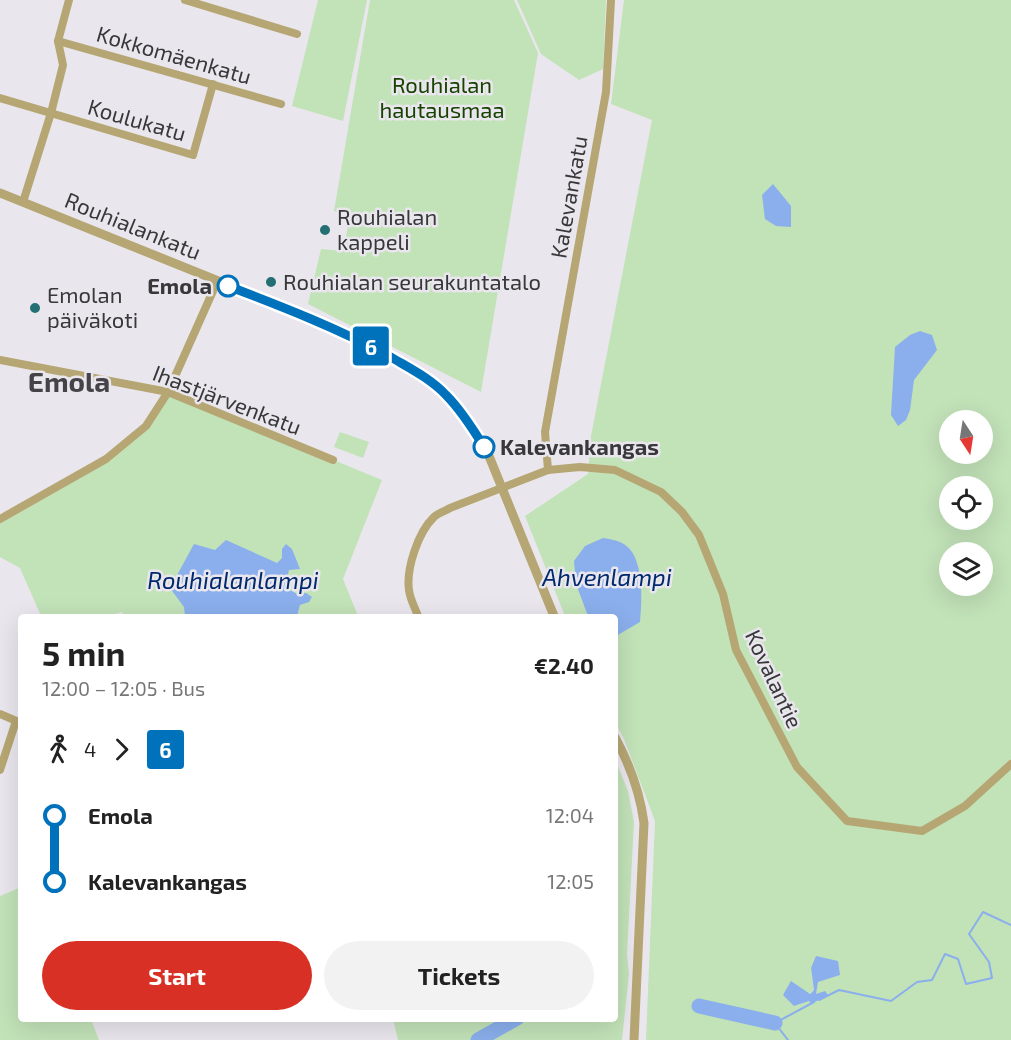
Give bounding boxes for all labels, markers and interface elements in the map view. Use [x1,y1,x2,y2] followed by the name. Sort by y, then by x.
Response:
[94,20,255,89] street label: Kokkomäenkatu
[379,71,505,122] park label: Rouhialan hautausmaa
[85,93,189,145] street label: Koulukatu
[544,134,592,260] street label: Kalevankatu
[62,186,205,264] street label: Rouhialankatu
[337,203,437,254] place label: Rouhialan kappeli
[318,223,332,237] marker: Rouhialan kappeli
[283,268,541,294] place label: Rouhialan seurakuntatalo
[147,272,212,298] place label: Emola
[217,275,239,297] marker: Emola
[264,275,278,289] marker: Rouhialan seurakuntatalo
[47,281,138,332] place label: Emolan päiväkoti
[28,301,42,315] marker: Emolan päiväkoti
[352,326,391,366] line badge: 6
[365,334,377,359] text: 6
[149,359,305,440] street label: Ihastjärvenkatu
[28,364,110,398] district label: Emola
[939,410,993,464] north arrow
[939,410,993,596] map controls
[500,433,659,459] place label: Kalevankangas
[473,436,495,458] marker: Kalevankangas
[939,476,993,530] button: locate
[939,542,993,596] button: layers
[541,562,672,591] water label: Ahvenlampi
[147,565,319,594] water label: Rouhialanlampi
[741,625,809,732] street label: Kovalantie
[42,633,125,673] text: 5 min
[534,652,594,678] text: €2.40
[42,676,205,700] text: 12:00 – 12:05 · Bus
[42,733,75,766] icon: walk
[105,733,138,766] icon: forward
[84,737,96,761] text: 4
[159,737,172,762] text: 6
[88,802,153,828] text: Emola
[546,803,594,827] text: 12:04
[88,868,247,894] text: Kalevankangas
[547,869,594,893] text: 12:05
[42,941,312,1010] button: Start
[324,941,594,1010] button: Tickets

